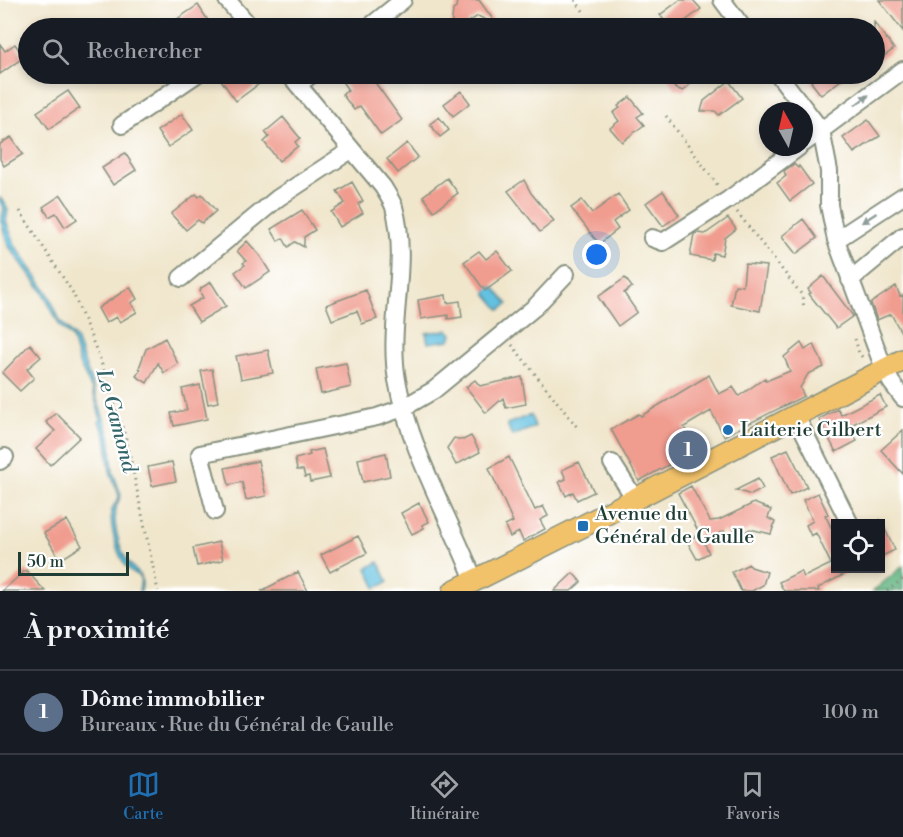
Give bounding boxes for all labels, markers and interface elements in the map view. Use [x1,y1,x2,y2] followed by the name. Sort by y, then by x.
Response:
[18,18,885,84] search box
[39,35,72,68] icon: search
[87,38,202,65] text: Rechercher
[854,94,870,106] one-way arrow
[759,102,813,156] north arrow
[861,212,878,223] one-way arrow
[582,240,611,269] your location
[90,366,143,477] water label: Le Gamond
[740,418,882,443] place label: Laiterie Gilbert
[721,423,735,437] marker: Laiterie Gilbert
[668,428,708,472] pin: 1
[594,502,754,550] place label: Avenue du Général de Gaulle
[576,519,590,533] marker: Avenue du Général de Gaulle
[831,519,885,573] map controls
[831,519,885,573] button: locate
[18,549,129,576] scale bar
[27,552,64,572] text: 50 m
[24,614,169,646] text: À proximité
[81,686,265,713] text: Dôme immobilier
[39,700,48,725] text: 1
[823,700,879,725] text: 100 m
[81,713,394,738] text: Bureaux · Rue du Général de Gaulle
[123,768,163,824] tab: Carte
[410,768,480,824] tab: Itinéraire
[726,768,780,824] tab: Favoris

